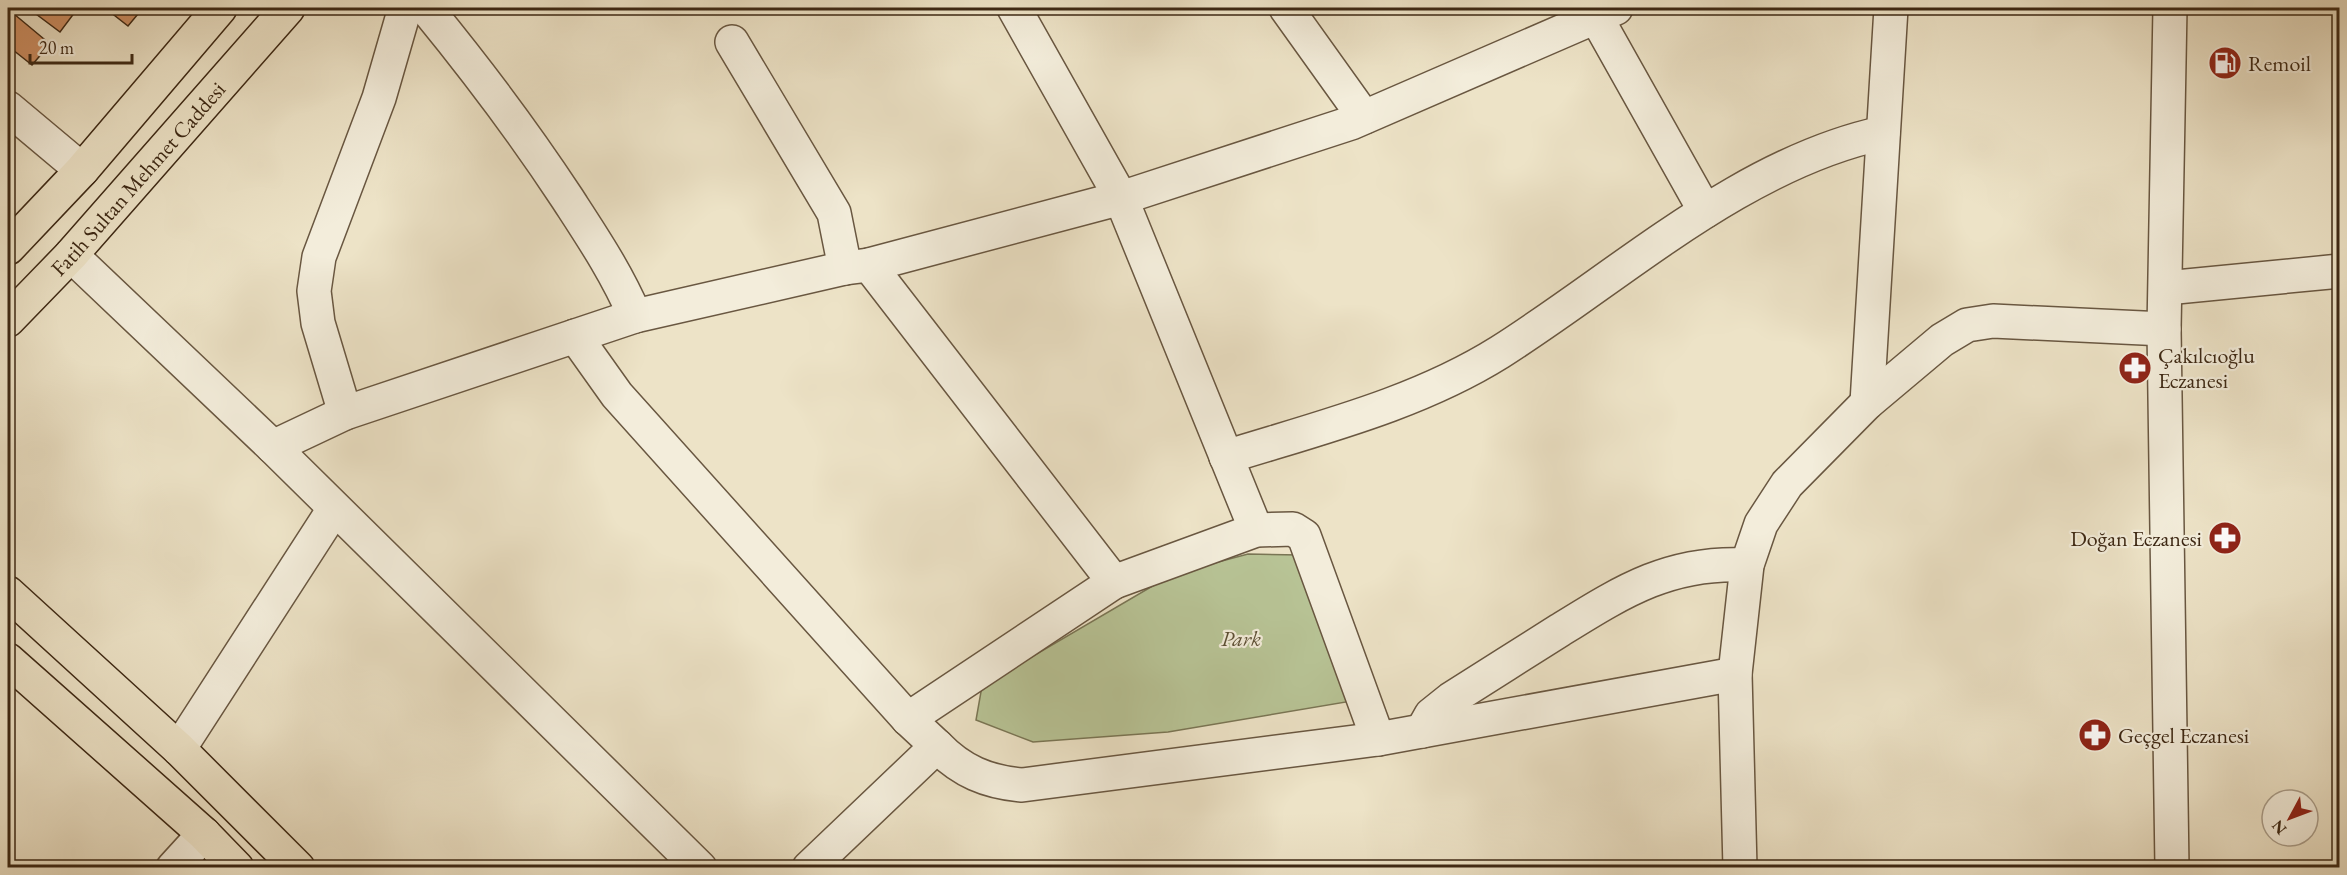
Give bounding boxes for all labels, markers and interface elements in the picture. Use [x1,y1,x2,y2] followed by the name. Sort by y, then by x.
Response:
[30,27,132,65] scale bar
[39,36,74,59] text: 20 m
[2207,45,2243,81] fuel station icon: Remoil
[2248,49,2311,78] place label: Remoil
[44,75,232,282] street label: Fatih Sultan Mehmet Caddesi
[2158,341,2255,395] place label: Çakılcıoğlu Eczanesi
[2117,350,2153,386] pharmacy icon: Çakılcıoğlu Eczanesi
[2207,520,2243,556] pharmacy icon: Doğan Eczanesi
[2070,524,2202,553] place label: Doğan Eczanesi
[1221,624,1261,653] park label: Park
[2077,717,2113,753] pharmacy icon: Geçgel Eczanesi
[2118,721,2249,750] place label: Geçgel Eczanesi
[2260,788,2320,848] north arrow
[2267,816,2291,839] text: N

